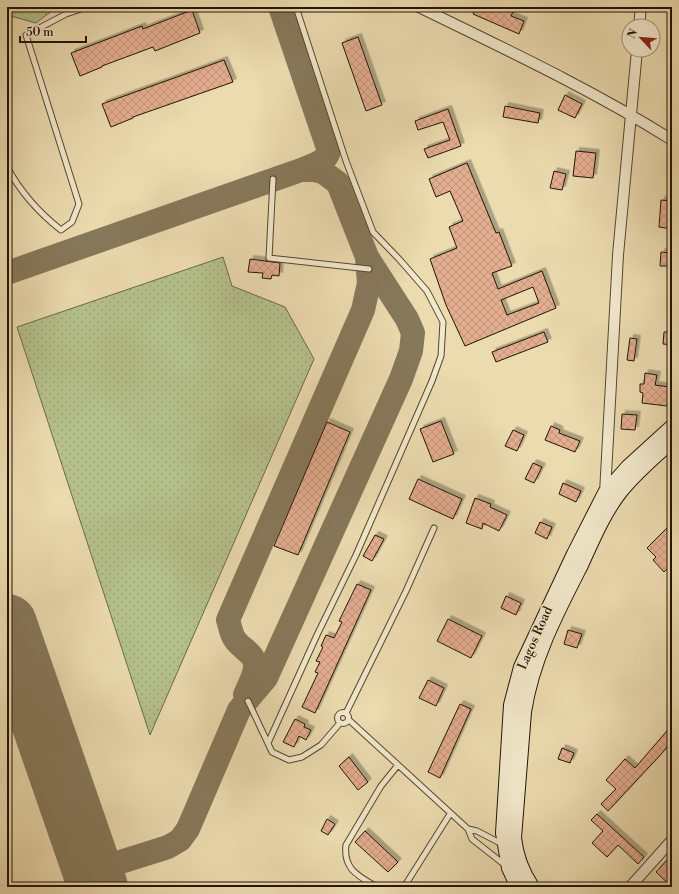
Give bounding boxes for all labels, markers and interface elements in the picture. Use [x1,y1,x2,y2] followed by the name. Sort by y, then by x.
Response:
[20,18,86,44] scale bar
[621,18,661,58] north arrow
[26,25,54,40] text: 50 m
[625,27,641,41] text: N
[514,603,556,672] street label: Lagos Road

